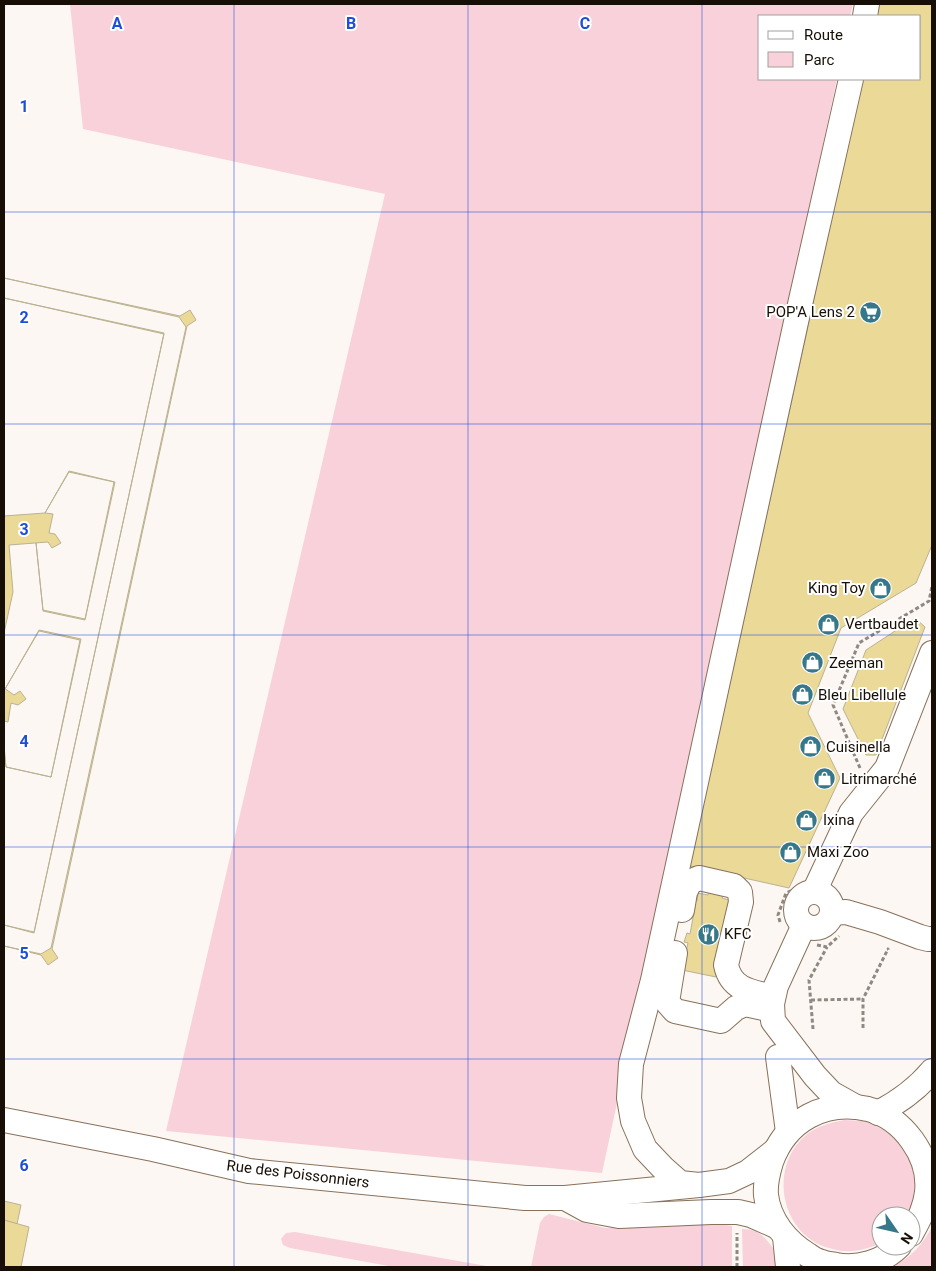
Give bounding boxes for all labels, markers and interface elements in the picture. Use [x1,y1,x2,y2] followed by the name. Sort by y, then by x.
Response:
[112,14,123,33] text: A
[346,14,356,33] text: B
[580,14,590,33] text: C
[758,15,921,80] legend
[804,26,843,44] text: Route
[804,51,834,69] text: Parc
[19,97,29,116] text: 1
[859,300,883,324] supermarket icon: POP'A Lens 2
[766,303,855,321] place label: POP'A Lens 2
[19,308,29,327] text: 2
[19,520,29,539] text: 3
[869,576,893,600] shop icon: King Toy
[808,579,865,597] place label: King Toy
[817,612,841,636] shop icon: Vertbaudet
[845,615,919,633] place label: Vertbaudet
[801,651,825,675] shop icon: Zeeman
[829,654,883,672] place label: Zeeman
[790,683,814,707] shop icon: Bleu Libellule
[818,686,906,704] place label: Bleu Libellule
[19,732,29,751] text: 4
[798,735,822,759] shop icon: Cuisinella
[826,738,891,756] place label: Cuisinella
[813,767,837,791] shop icon: Litrimarché
[841,770,917,788] place label: Litrimarché
[795,808,819,832] shop icon: Ixina
[823,811,855,829] place label: Ixina
[779,840,803,864] shop icon: Maxi Zoo
[807,843,869,861] place label: Maxi Zoo
[696,922,720,946] restaurant icon: KFC
[724,925,752,943] place label: KFC
[19,944,29,963] text: 5
[19,1156,29,1175] text: 6
[226,1156,370,1192] street label: Rue des Poissonniers
[871,1206,921,1256] north arrow
[897,1230,916,1247] text: N

